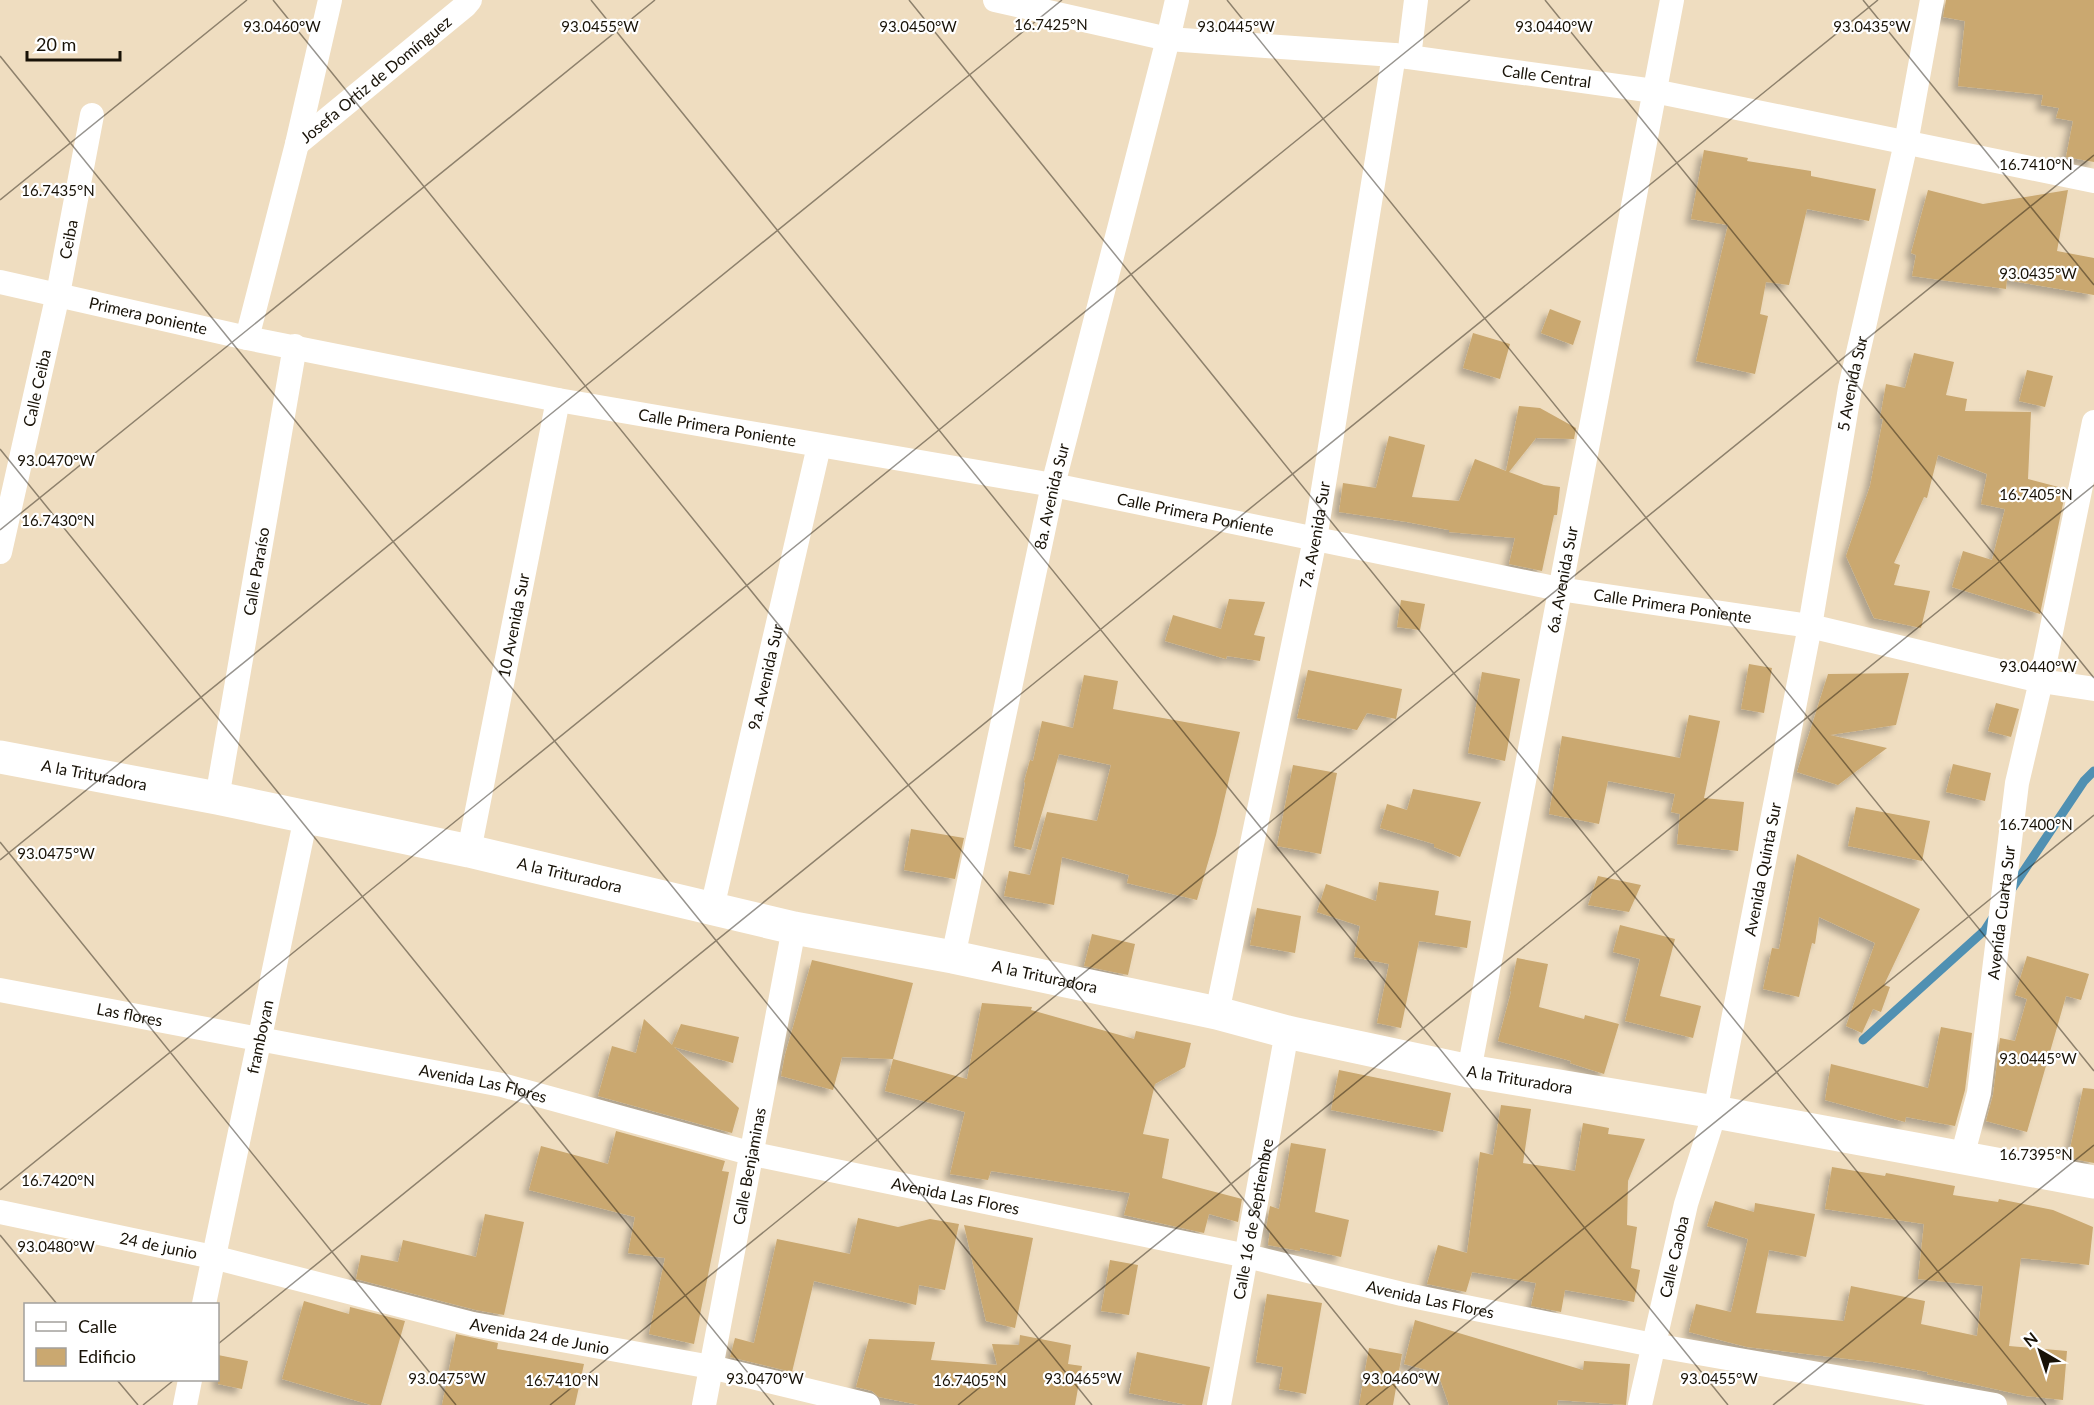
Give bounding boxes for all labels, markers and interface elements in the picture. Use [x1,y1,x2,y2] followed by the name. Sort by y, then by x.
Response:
[296,11,455,146] street label: Josefa Ortiz de Domínguez
[1014,15,1088,33] text: 16.7425°N
[243,17,321,35] text: 93.0460°W
[561,17,639,35] text: 93.0455°W
[879,17,957,35] text: 93.0450°W
[1197,17,1275,35] text: 93.0445°W
[1515,17,1593,35] text: 93.0440°W
[1833,17,1911,35] text: 93.0435°W
[27,24,120,62] scale bar
[36,33,76,55] text: 20 m
[1501,60,1592,91] street label: Calle Central
[1999,155,2073,173] text: 16.7410°N
[21,181,95,199] text: 16.7435°N
[55,218,81,261] street label: Ceiba
[1999,264,2077,282] text: 93.0435°W
[87,293,209,338] street label: Primera poniente
[1833,334,1871,432] street label: 5 Avenida Sur
[18,348,54,428] street label: Calle Ceiba
[637,404,798,450] street label: Calle Primera Poniente
[1030,441,1072,551] street label: 8a. Avenida Sur
[17,451,95,469] text: 93.0470°W
[1295,480,1333,590] street label: 7a. Avenida Sur
[1999,485,2073,503] text: 16.7405°N
[1115,488,1276,539] street label: Calle Primera Poniente
[21,511,95,529] text: 16.7430°N
[1542,524,1581,635] street label: 6a. Avenida Sur
[239,525,273,617] street label: Calle Paraíso
[493,571,533,679] street label: 10 Avenida Sur
[1592,584,1753,626] street label: Calle Primera Poniente
[744,622,787,732] street label: 9a. Avenida Sur
[1999,657,2077,675] text: 93.0440°W
[40,755,149,794] street label: A la Trituradora
[1740,800,1784,938] street label: Avenida Quinta Sur
[1999,815,2073,833] text: 16.7400°N
[17,844,95,862] text: 93.0475°W
[1983,844,2018,981] street label: Avenida Cuarta Sur
[516,853,624,896] street label: A la Trituradora
[991,956,1099,996] street label: A la Trituradora
[242,998,276,1075] street label: framboyan
[95,999,164,1030] street label: Las flores
[1999,1049,2077,1067] text: 93.0445°W
[418,1060,549,1106] street label: Avenida Las Flores
[1465,1061,1574,1097] street label: A la Trituradora
[728,1106,769,1226] street label: Calle Benjaminas
[1228,1137,1276,1301] street label: Calle 16 de Septiembre
[1999,1145,2073,1163] text: 16.7395°N
[21,1171,95,1189] text: 16.7420°N
[890,1173,1021,1218] street label: Avenida Las Flores
[1655,1214,1692,1300] street label: Calle Caoba
[118,1228,199,1262] street label: 24 de junio
[17,1237,95,1255] text: 93.0480°W
[1364,1276,1496,1322] street label: Avenida Las Flores
[24,1303,219,1381] legend
[468,1314,611,1357] street label: Avenida 24 de Junio
[78,1315,117,1337] text: Calle
[2010,1321,2070,1381] north arrow
[2019,1328,2041,1350] text: N
[78,1345,136,1367] text: Edificio
[408,1369,486,1387] text: 93.0475°W
[726,1369,804,1387] text: 93.0470°W
[1044,1369,1122,1387] text: 93.0465°W
[1362,1369,1440,1387] text: 93.0460°W
[1680,1369,1758,1387] text: 93.0455°W
[525,1371,599,1389] text: 16.7410°N
[933,1371,1007,1389] text: 16.7405°N

